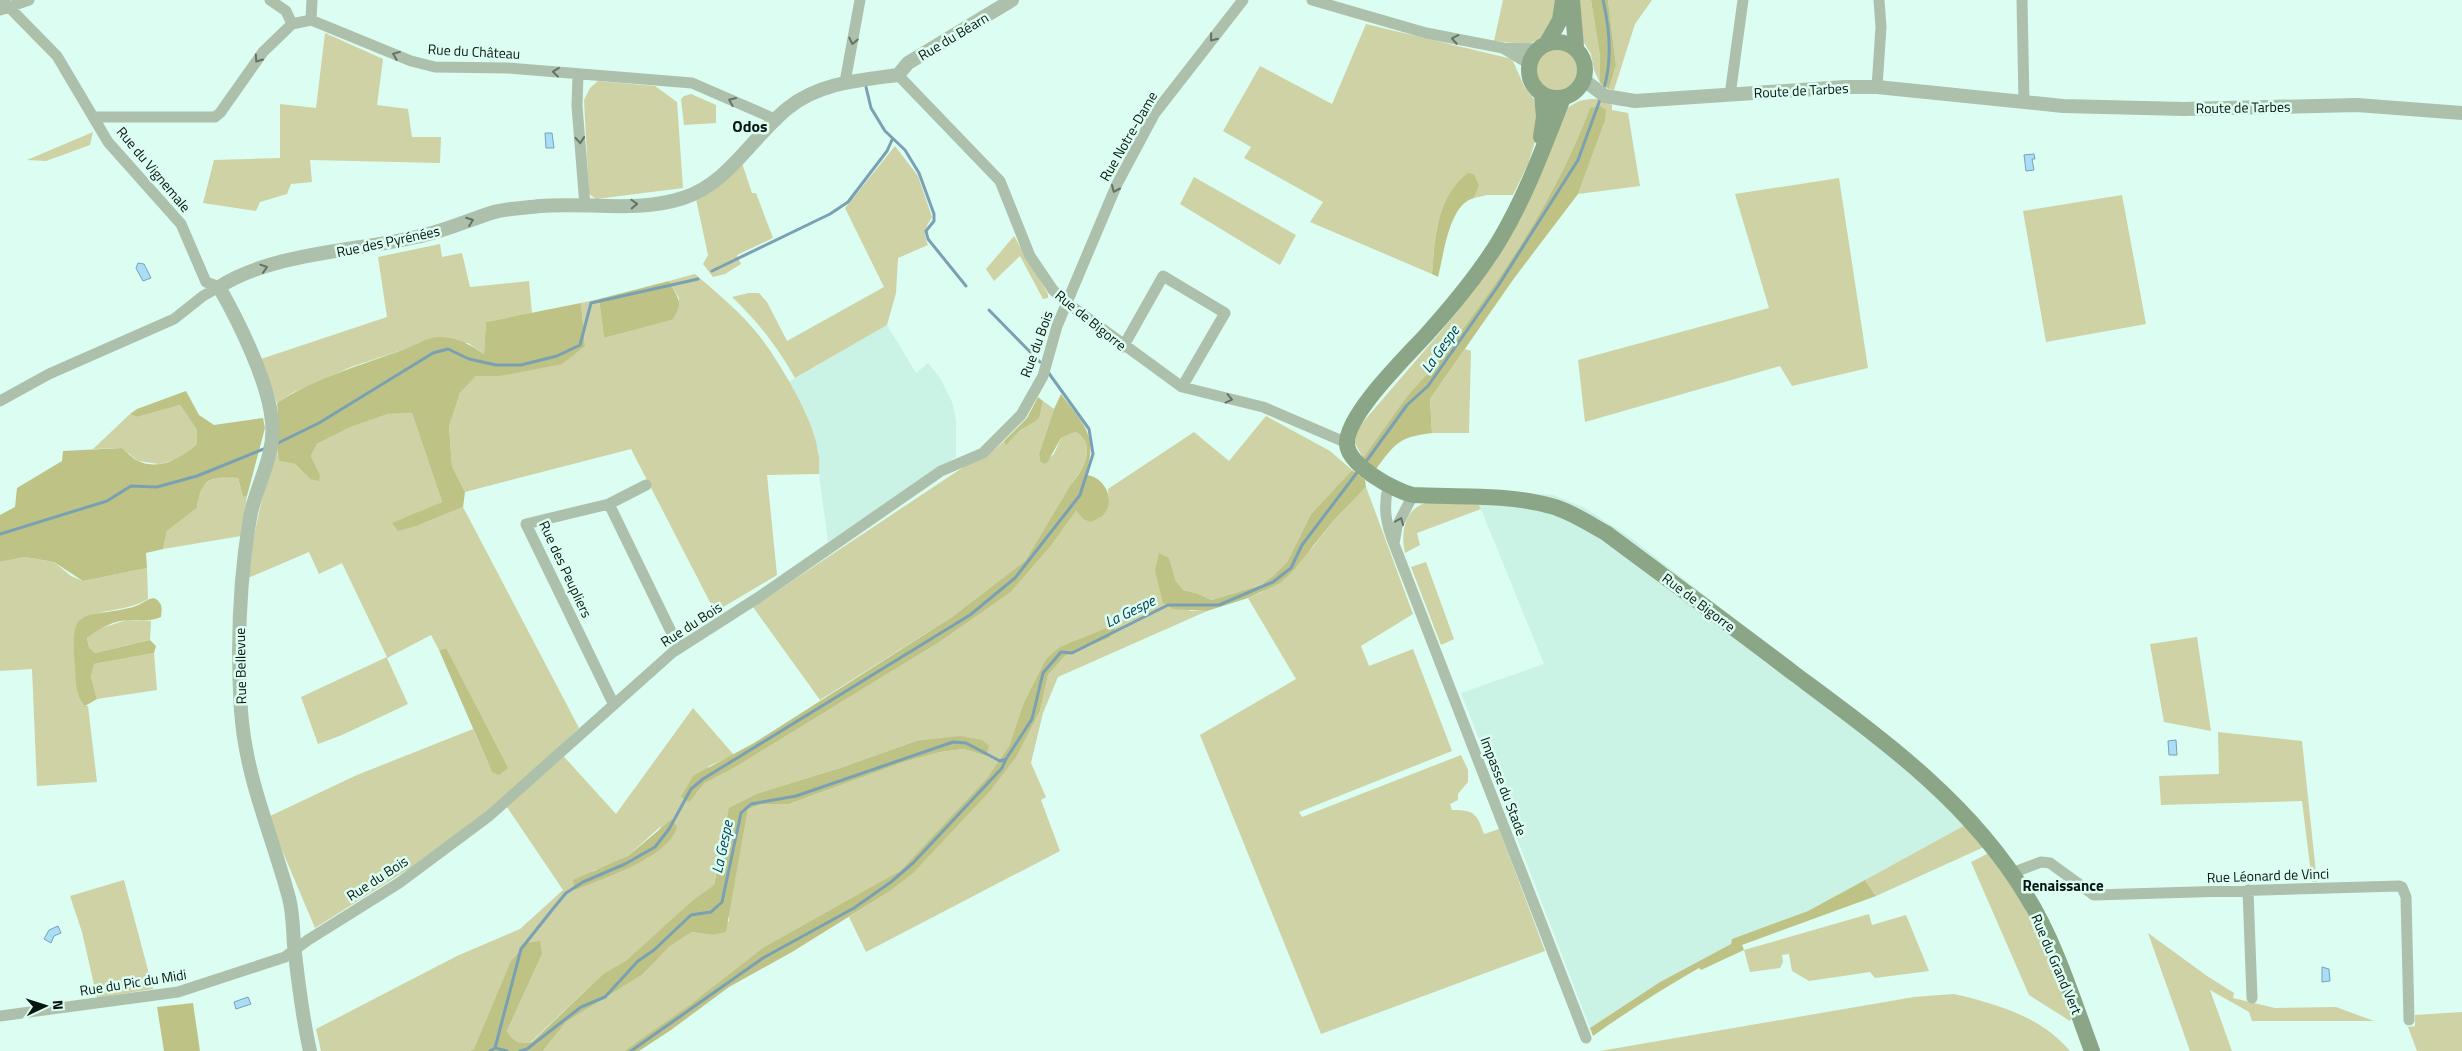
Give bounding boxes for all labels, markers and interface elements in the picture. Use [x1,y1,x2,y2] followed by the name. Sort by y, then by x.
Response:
[914,7,992,65] street label: Rue du Béarn
[1210,32,1218,41] one-way arrow
[1451,34,1460,44] one-way arrow
[849,36,859,45] one-way arrow
[427,38,521,64] street label: Rue du Château
[392,50,400,60] one-way arrow
[255,53,264,63] one-way arrow
[552,67,560,78] one-way arrow
[1753,77,1849,103] street label: Route de Tarbes
[1094,87,1162,185] street label: Rue Notre-Dame
[728,96,737,107] one-way arrow
[2195,96,2291,118] street label: Route de Tarbes
[732,114,768,138] district label: Odos
[112,122,196,216] street label: Rue du Vignemale
[574,137,585,145] one-way arrow
[1111,184,1122,193] one-way arrow
[630,199,638,210] one-way arrow
[466,217,474,227] one-way arrow
[334,220,442,262] street label: Rue des Pyrénées
[260,264,268,274] one-way arrow
[1051,285,1131,355] street label: Rue de Bigorre
[1014,308,1058,380] street label: Rue du Bois
[1415,320,1465,378] water label: La Gespe
[1225,393,1234,404] one-way arrow
[534,517,598,621] street label: Rue des Peupliers
[1394,517,1404,526] one-way arrow
[1658,568,1740,636] street label: Rue de Bigorre
[1101,588,1160,633] water label: La Gespe
[656,596,726,652] street label: Rue du Bois
[229,628,251,704] street label: Rue Bellevue
[1475,733,1533,839] street label: Impasse du Stade
[705,817,739,876] water label: La Gespe
[342,850,412,906] street label: Rue du Bois
[2206,862,2330,888] street label: Rue Léonard de Vinci
[2022,874,2104,897] district label: Renaissance
[2026,911,2088,1017] street label: Rue du Grand Vert
[78,963,188,1001] street label: Rue du Pic du Midi
[20,981,70,1031] north arrow
[48,999,69,1011] text: N

